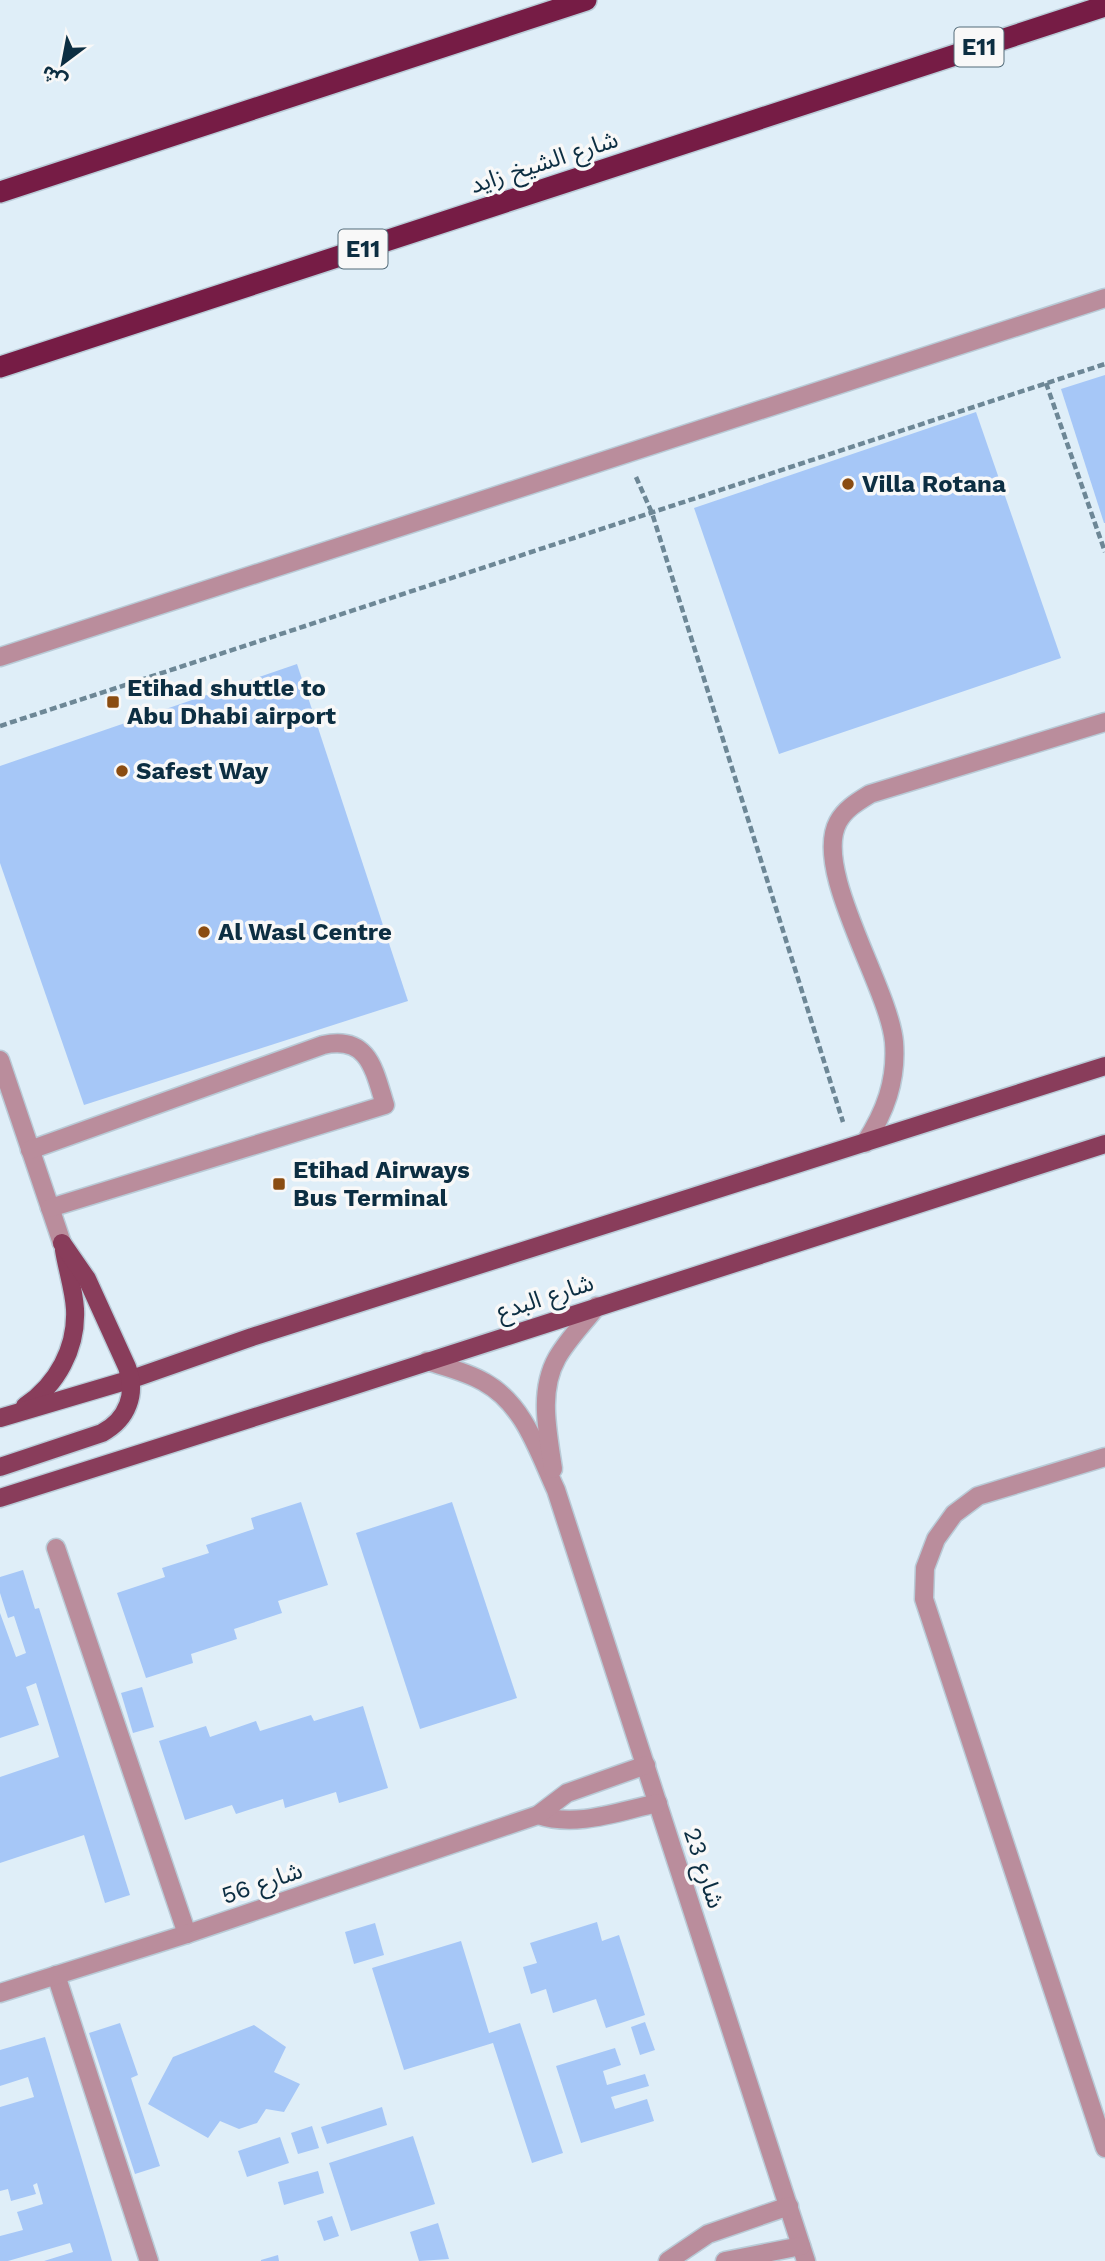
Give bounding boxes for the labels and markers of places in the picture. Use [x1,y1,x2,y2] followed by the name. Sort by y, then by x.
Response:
[862,470,1006,498] place label: Villa Rotana
[840,476,856,492] marker: Villa Rotana
[127,674,337,730] place label: Etihad shuttle to Abu Dhabi airport
[105,694,121,710] marker: Etihad shuttle to Abu Dhabi airport
[136,757,269,785] place label: Safest Way
[114,763,130,779] marker: Safest Way
[218,918,392,946] place label: Al Wasl Centre
[196,924,212,940] marker: Al Wasl Centre
[293,1156,470,1212] place label: Etihad Airways Bus Terminal
[271,1176,287,1192] marker: Etihad Airways Bus Terminal

